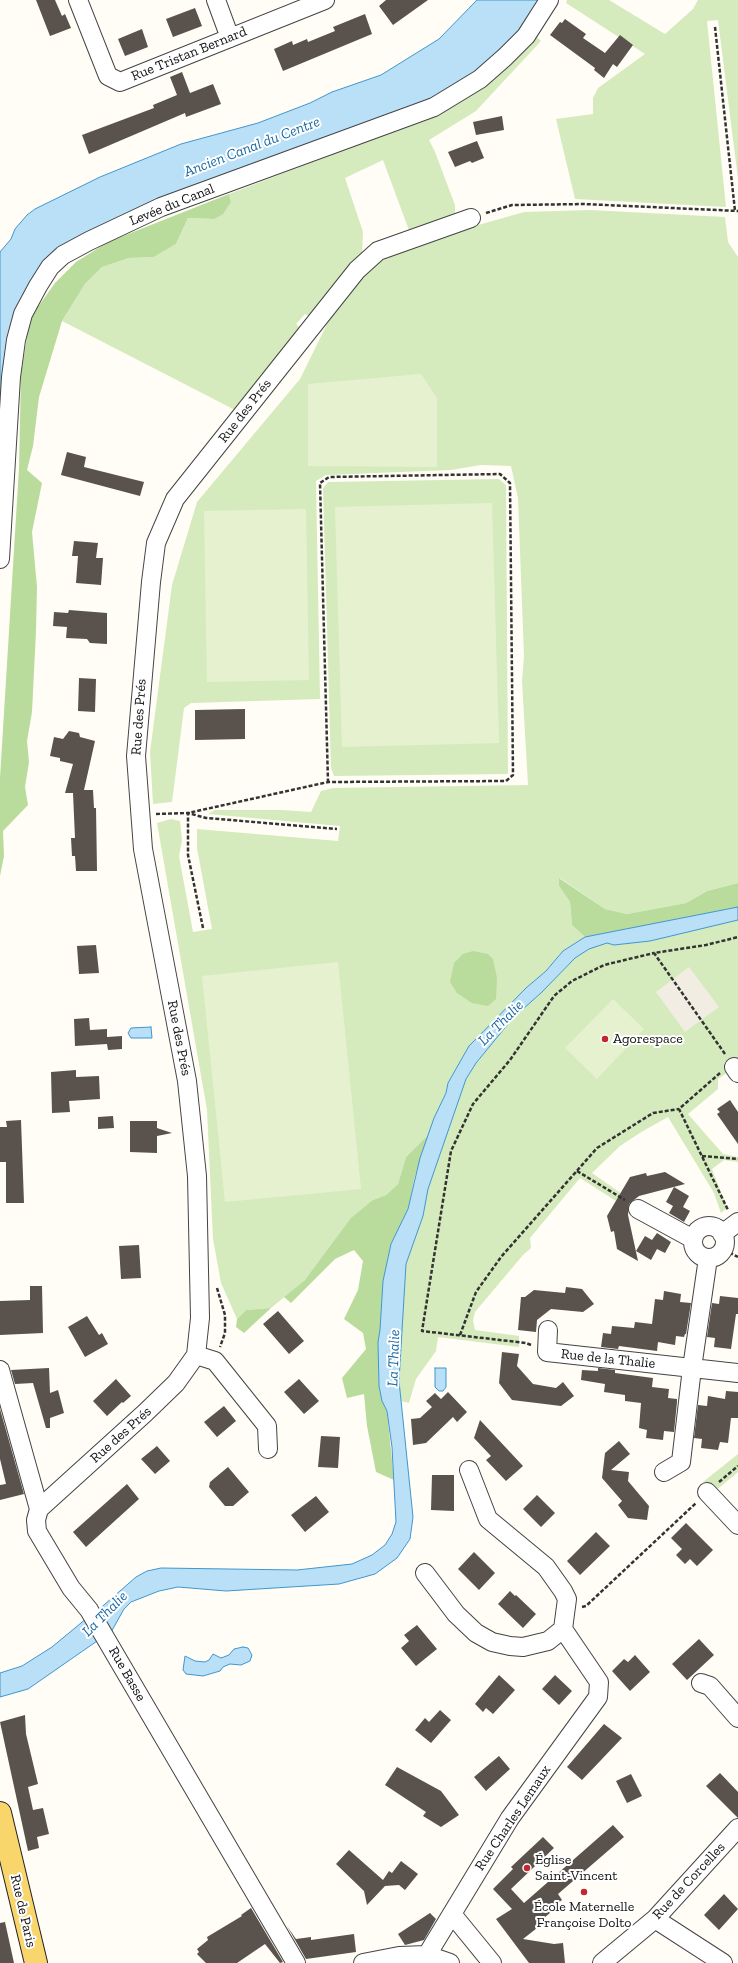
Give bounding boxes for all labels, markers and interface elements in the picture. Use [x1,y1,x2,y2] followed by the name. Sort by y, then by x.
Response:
[129,23,249,85] street label: Rue Tristan Bernard
[182,113,322,181] water label: Ancien Canal du Centre
[127,180,217,230] street label: Levée du Canal
[215,376,275,446] street label: Rue des Prés
[128,678,150,756] street label: Rue des Prés
[474,996,528,1050] water label: La Thalie
[163,999,195,1077] street label: Rue des Prés
[613,1031,683,1047] place label: Agorespace
[600,1034,610,1044] marker: Agorespace
[384,1329,404,1387] water label: La Thalie
[560,1346,656,1372] street label: Rue de la Thalie
[87,1403,155,1467] street label: Rue des Prés
[78,1587,132,1641] water label: La Thalie
[105,1644,149,1704] street label: Rue Basse
[472,1762,554,1874] street label: Rue Charles Lemaux
[649,1839,729,1923] street label: Rue de Corcelles
[535,1852,617,1884] place label: Église Saint-Vincent
[522,1863,532,1873] marker: Église Saint-Vincent
[6,1873,40,1949] street label: Rue de Paris
[579,1887,589,1897] marker: École Maternelle Françoise Dolto
[534,1899,634,1932] place label: École Maternelle Françoise Dolto

